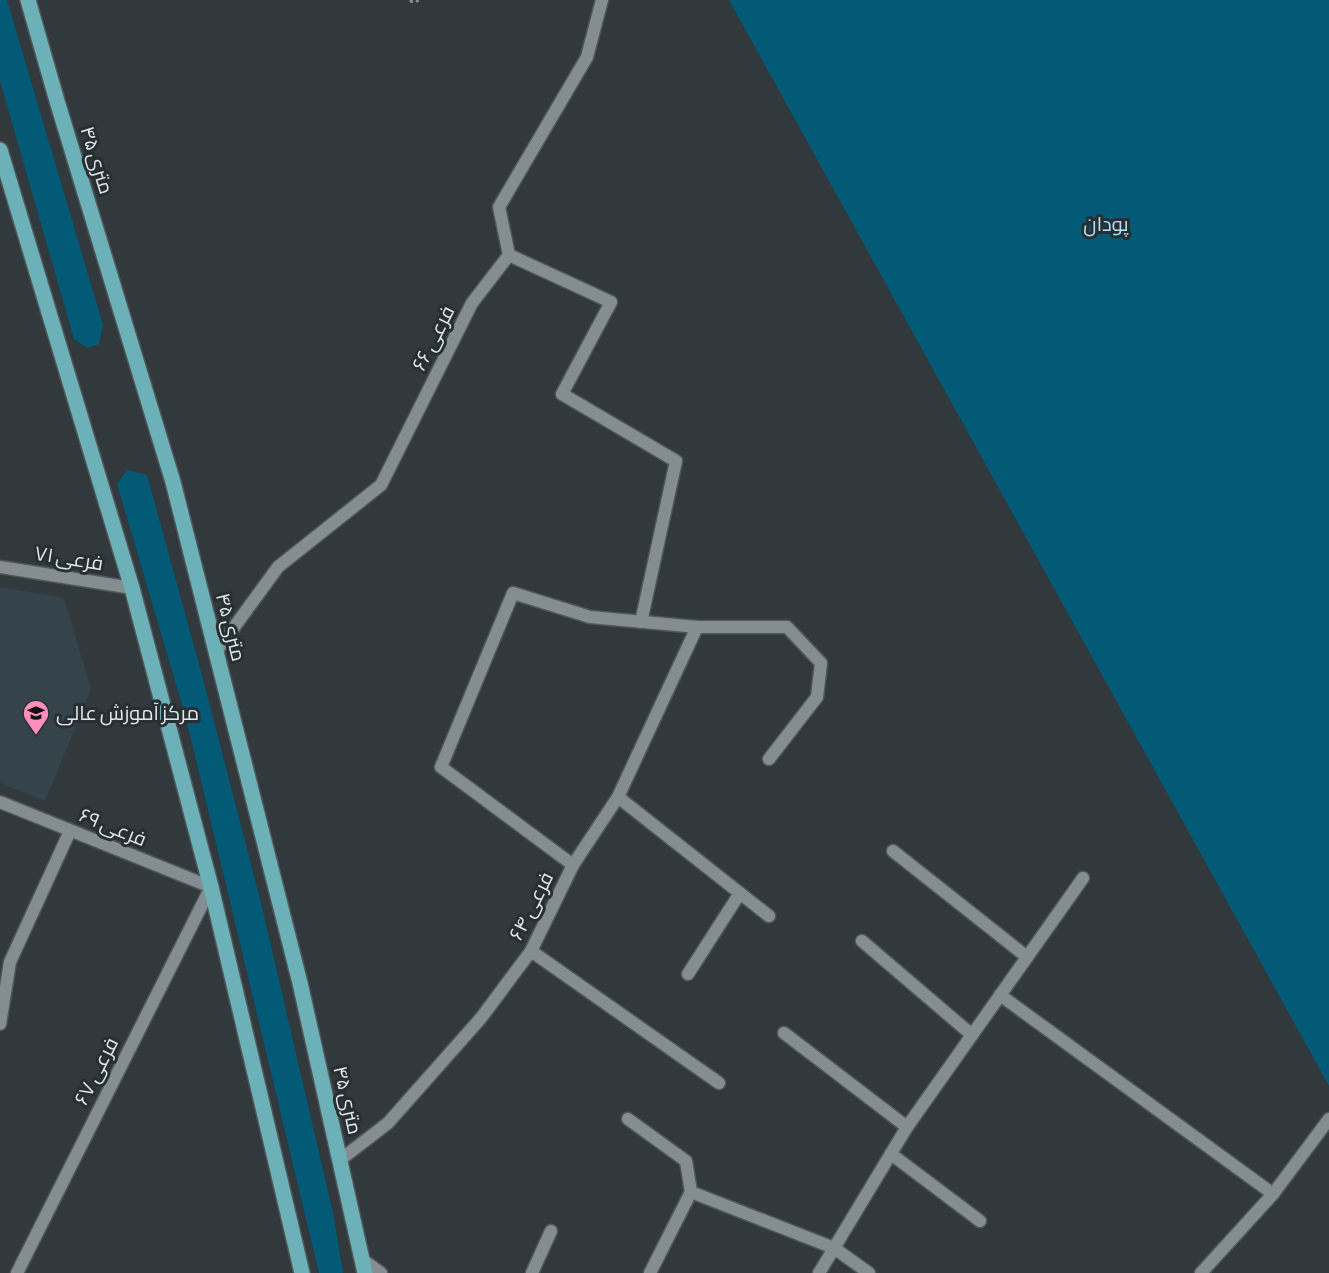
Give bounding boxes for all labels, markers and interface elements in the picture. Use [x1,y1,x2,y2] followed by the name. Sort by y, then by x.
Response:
[74,123,119,197] street label: ۴۵ متری
[1083,212,1129,237] park label: پودان
[407,302,460,375] street label: فرعی ۶۶
[33,541,105,576] street label: فرعی ۷۱
[210,590,251,664] street label: ۴۵ متری
[21,698,51,736] school or university icon: مرکز آموزش عالی
[56,701,199,726] place label: مرکز آموزش عالی
[76,803,150,852] street label: فرعی ۶۹
[504,868,559,945] street label: فرعی ۶۴
[69,1033,124,1109] street label: فرعی ۶۷
[328,1063,368,1137] street label: ۴۵ متری

